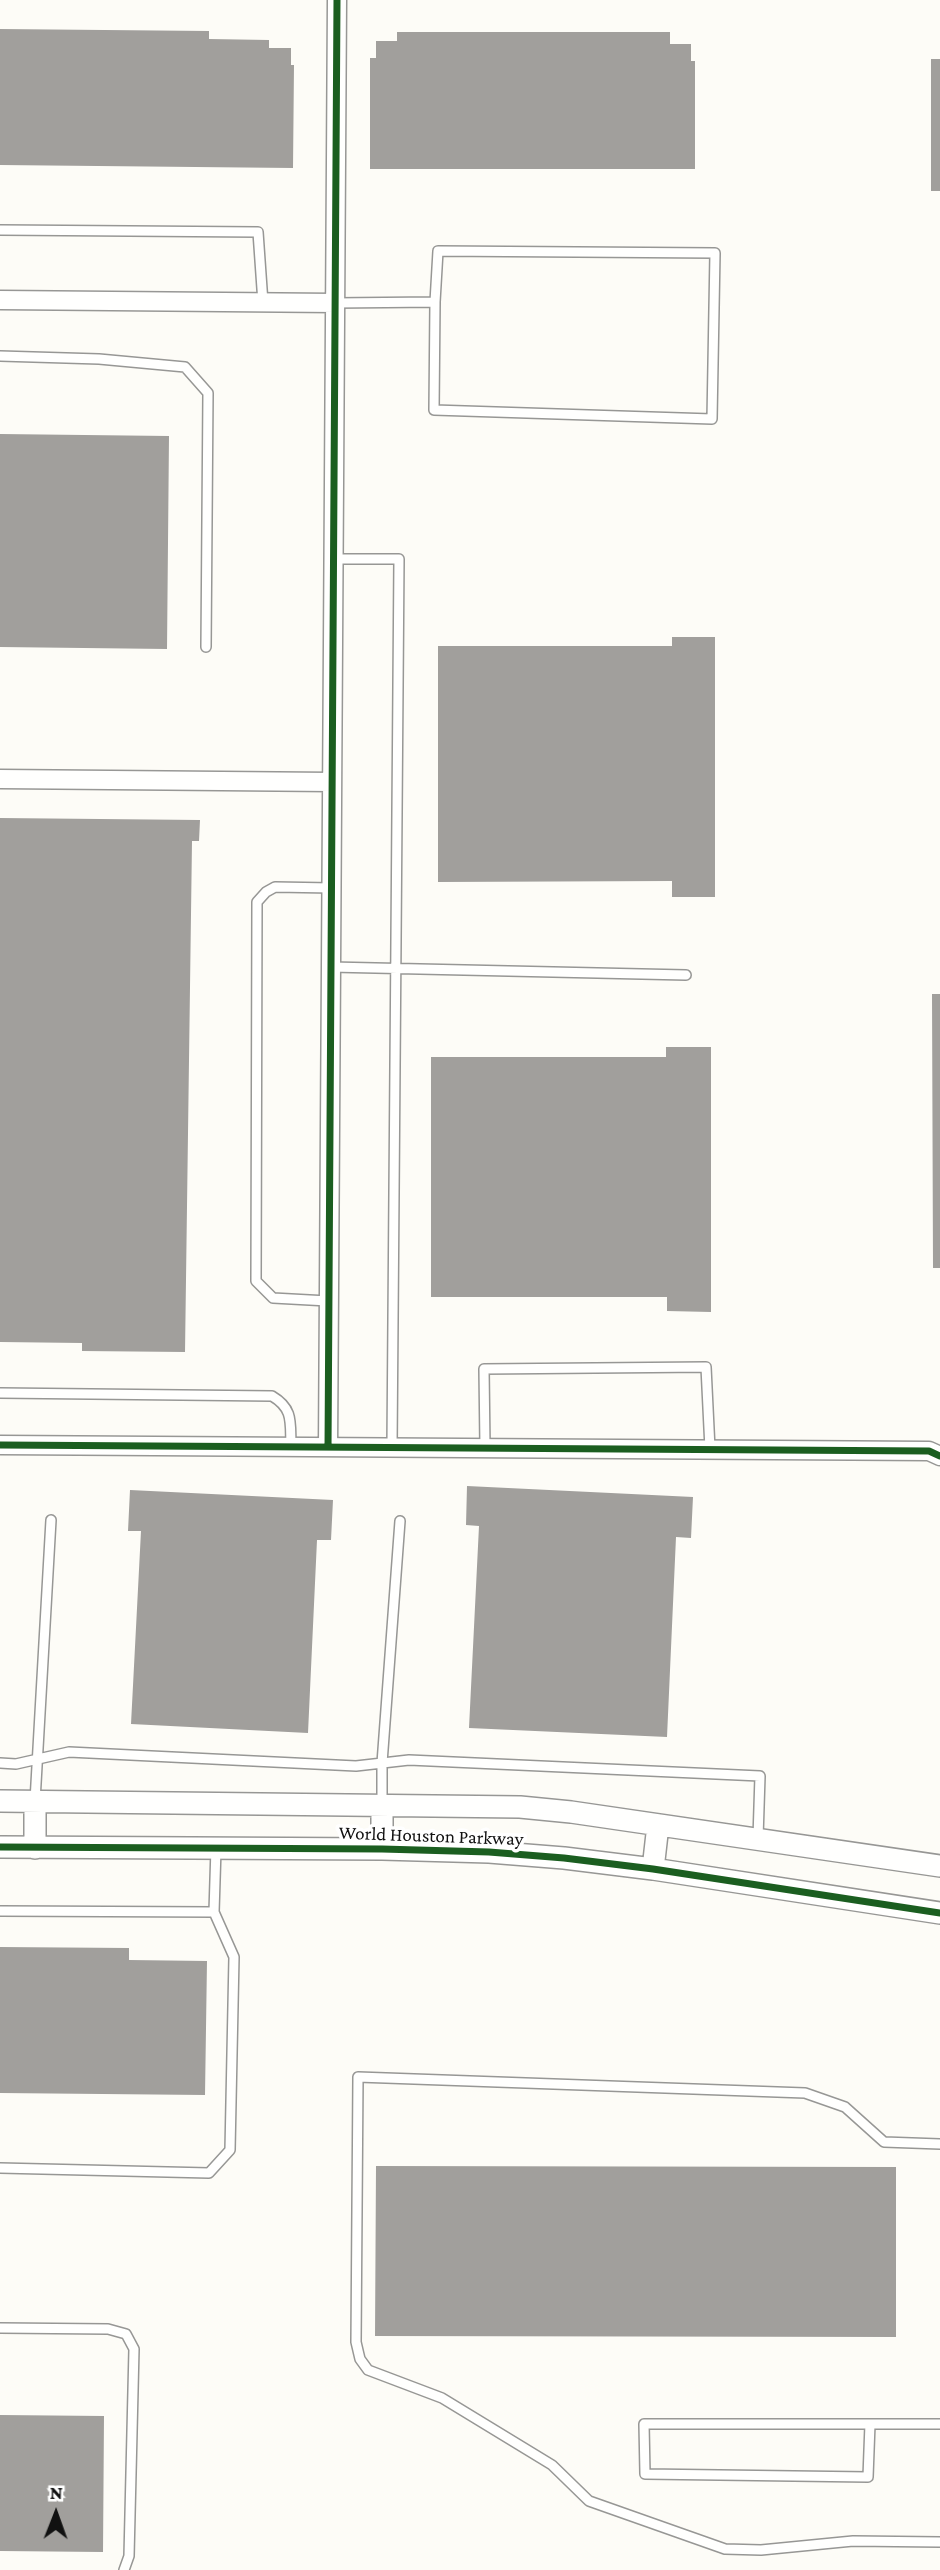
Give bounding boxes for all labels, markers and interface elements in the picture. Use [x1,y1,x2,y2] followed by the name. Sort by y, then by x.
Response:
[338,1821,524,1851] street label: World Houston Parkway
[21,2479,91,2549] north arrow
[50,2482,63,2503] text: N

